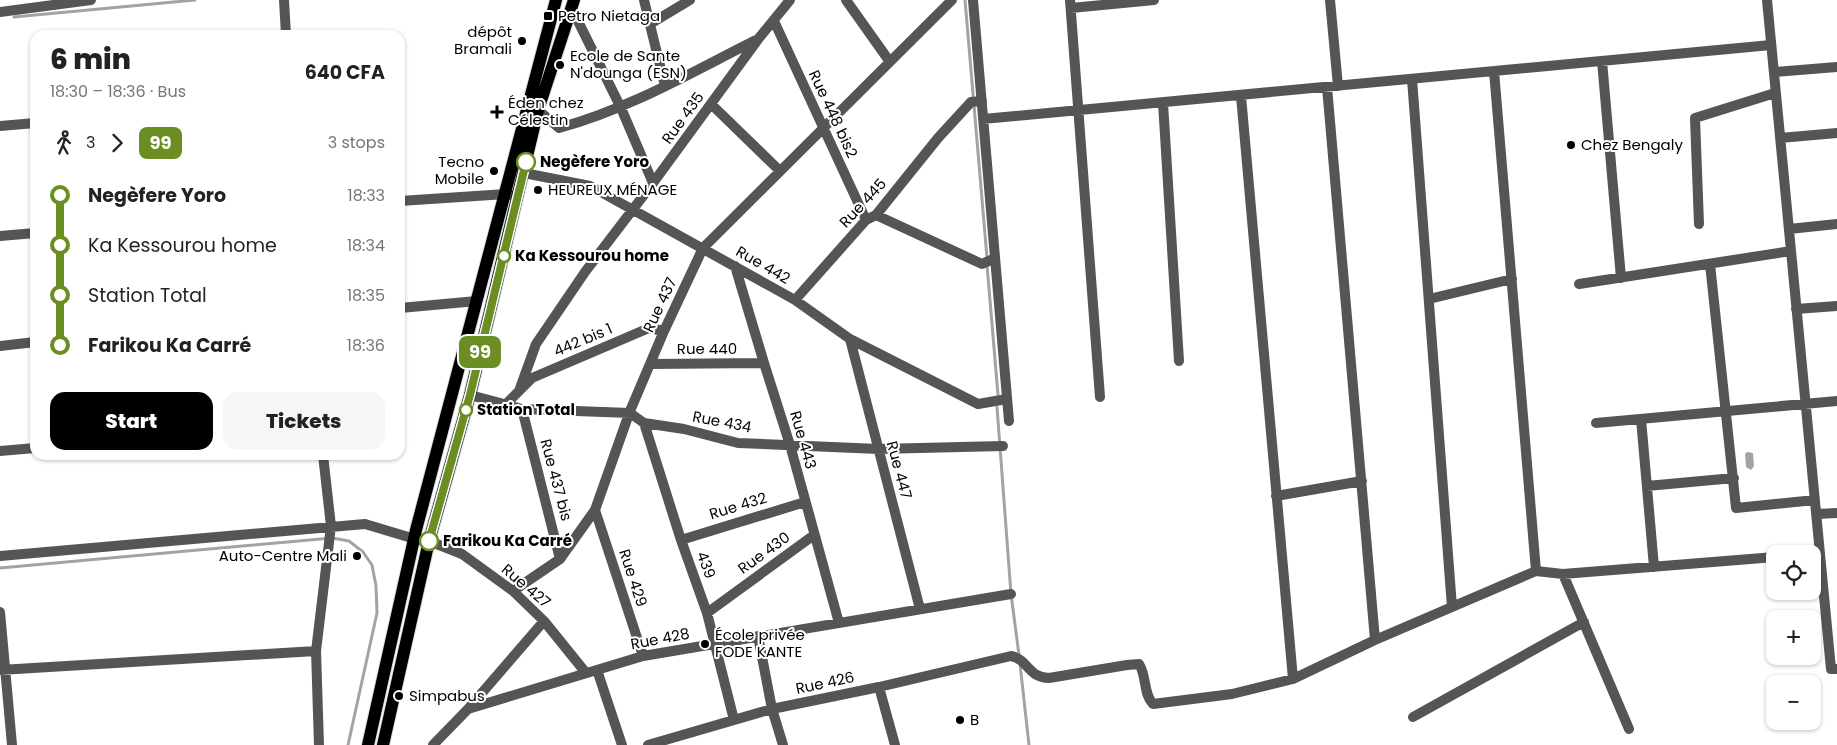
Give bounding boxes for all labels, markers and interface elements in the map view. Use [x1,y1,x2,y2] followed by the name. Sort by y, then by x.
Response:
[558,5,660,26] place label: Petro Nietaga
[542,10,554,22] marker: Petro Nietaga
[454,21,512,59] place label: dépôt Bramali
[516,35,528,47] marker: dépôt Bramali
[50,40,131,79] text: 6 min
[570,45,687,83] place label: Ecole de Sante N'dounga (ESN)
[305,59,385,86] text: 640 CFA
[554,59,566,71] marker: Ecole de Sante N'dounga (ESN)
[804,66,863,161] street label: Rue 448 bis2
[50,80,186,103] text: 18:30 – 18:36 · Bus
[657,87,709,148] street label: Rue 435
[508,92,584,130] place label: Éden chez Célestin
[490,105,504,119] marker: Éden chez Célestin
[50,129,78,157] icon: walk
[103,129,131,157] icon: forward
[149,130,172,155] text: 99
[86,131,95,154] text: 3
[328,131,385,154] text: 3 stops
[1581,134,1683,155] place label: Chez Bengaly
[1565,139,1577,151] marker: Chez Bengaly
[435,151,484,189] place label: Tecno Mobile
[540,151,649,172] place label: Negèfere Yoro
[516,152,536,172] marker: Negèfere Yoro
[488,165,500,177] marker: Tecno Mobile
[834,173,891,232] street label: Rue 445
[548,179,677,200] place label: HEUREUX MÉNAGE
[88,182,226,209] text: Negèfere Yoro
[348,184,385,207] text: 18:33
[532,184,544,196] marker: HEUREUX MÉNAGE
[88,232,277,259] text: Ka Kessourou home
[347,234,385,257] text: 18:34
[732,241,794,289] street label: Rue 442
[515,245,669,266] place label: Ka Kessourou home
[497,249,511,263] marker: Ka Kessourou home
[638,274,681,336] street label: Rue 437
[88,282,207,309] text: Station Total
[347,284,385,307] text: 18:35
[550,318,615,361] street label: 442 bis 1
[88,332,251,359] text: Farikou Ka Carré
[347,334,385,357] text: 18:36
[458,336,502,368] line badge: 99
[677,338,737,359] street label: Rue 440
[469,339,491,364] text: 99
[50,392,213,450] button: Start
[223,392,385,450] button: Tickets
[477,399,575,420] place label: Station Total
[459,403,473,417] marker: Station Total
[691,406,753,438] street label: Rue 434
[785,408,822,471] street label: Rue 443
[535,437,578,523] street label: Rue 437 bis
[882,439,917,501] street label: Rue 447
[707,487,769,524] street label: Rue 432
[733,527,794,579] street label: Rue 430
[443,530,572,551] place label: Farikou Ka Carré
[419,531,439,551] marker: Farikou Ka Carré
[219,545,347,566] place label: Auto-Centre Mali
[1766,545,1821,730] map controls
[1766,545,1821,600] button: locate
[614,546,653,609] street label: Rue 429
[692,548,721,581] street label: 439
[351,550,363,562] marker: Auto-Centre Mali
[497,559,555,612] street label: Rue 427
[1766,610,1821,665] button: +
[629,623,691,654] street label: Rue 428
[715,624,805,662] place label: École privée FODE KANTE
[699,638,711,650] marker: École privée FODE KANTE
[794,666,856,699] street label: Rue 426
[1766,675,1821,730] button: −
[409,685,485,706] place label: Simpabus
[393,690,405,702] marker: Simpabus
[970,709,979,730] place label: B
[954,714,966,726] marker: B

